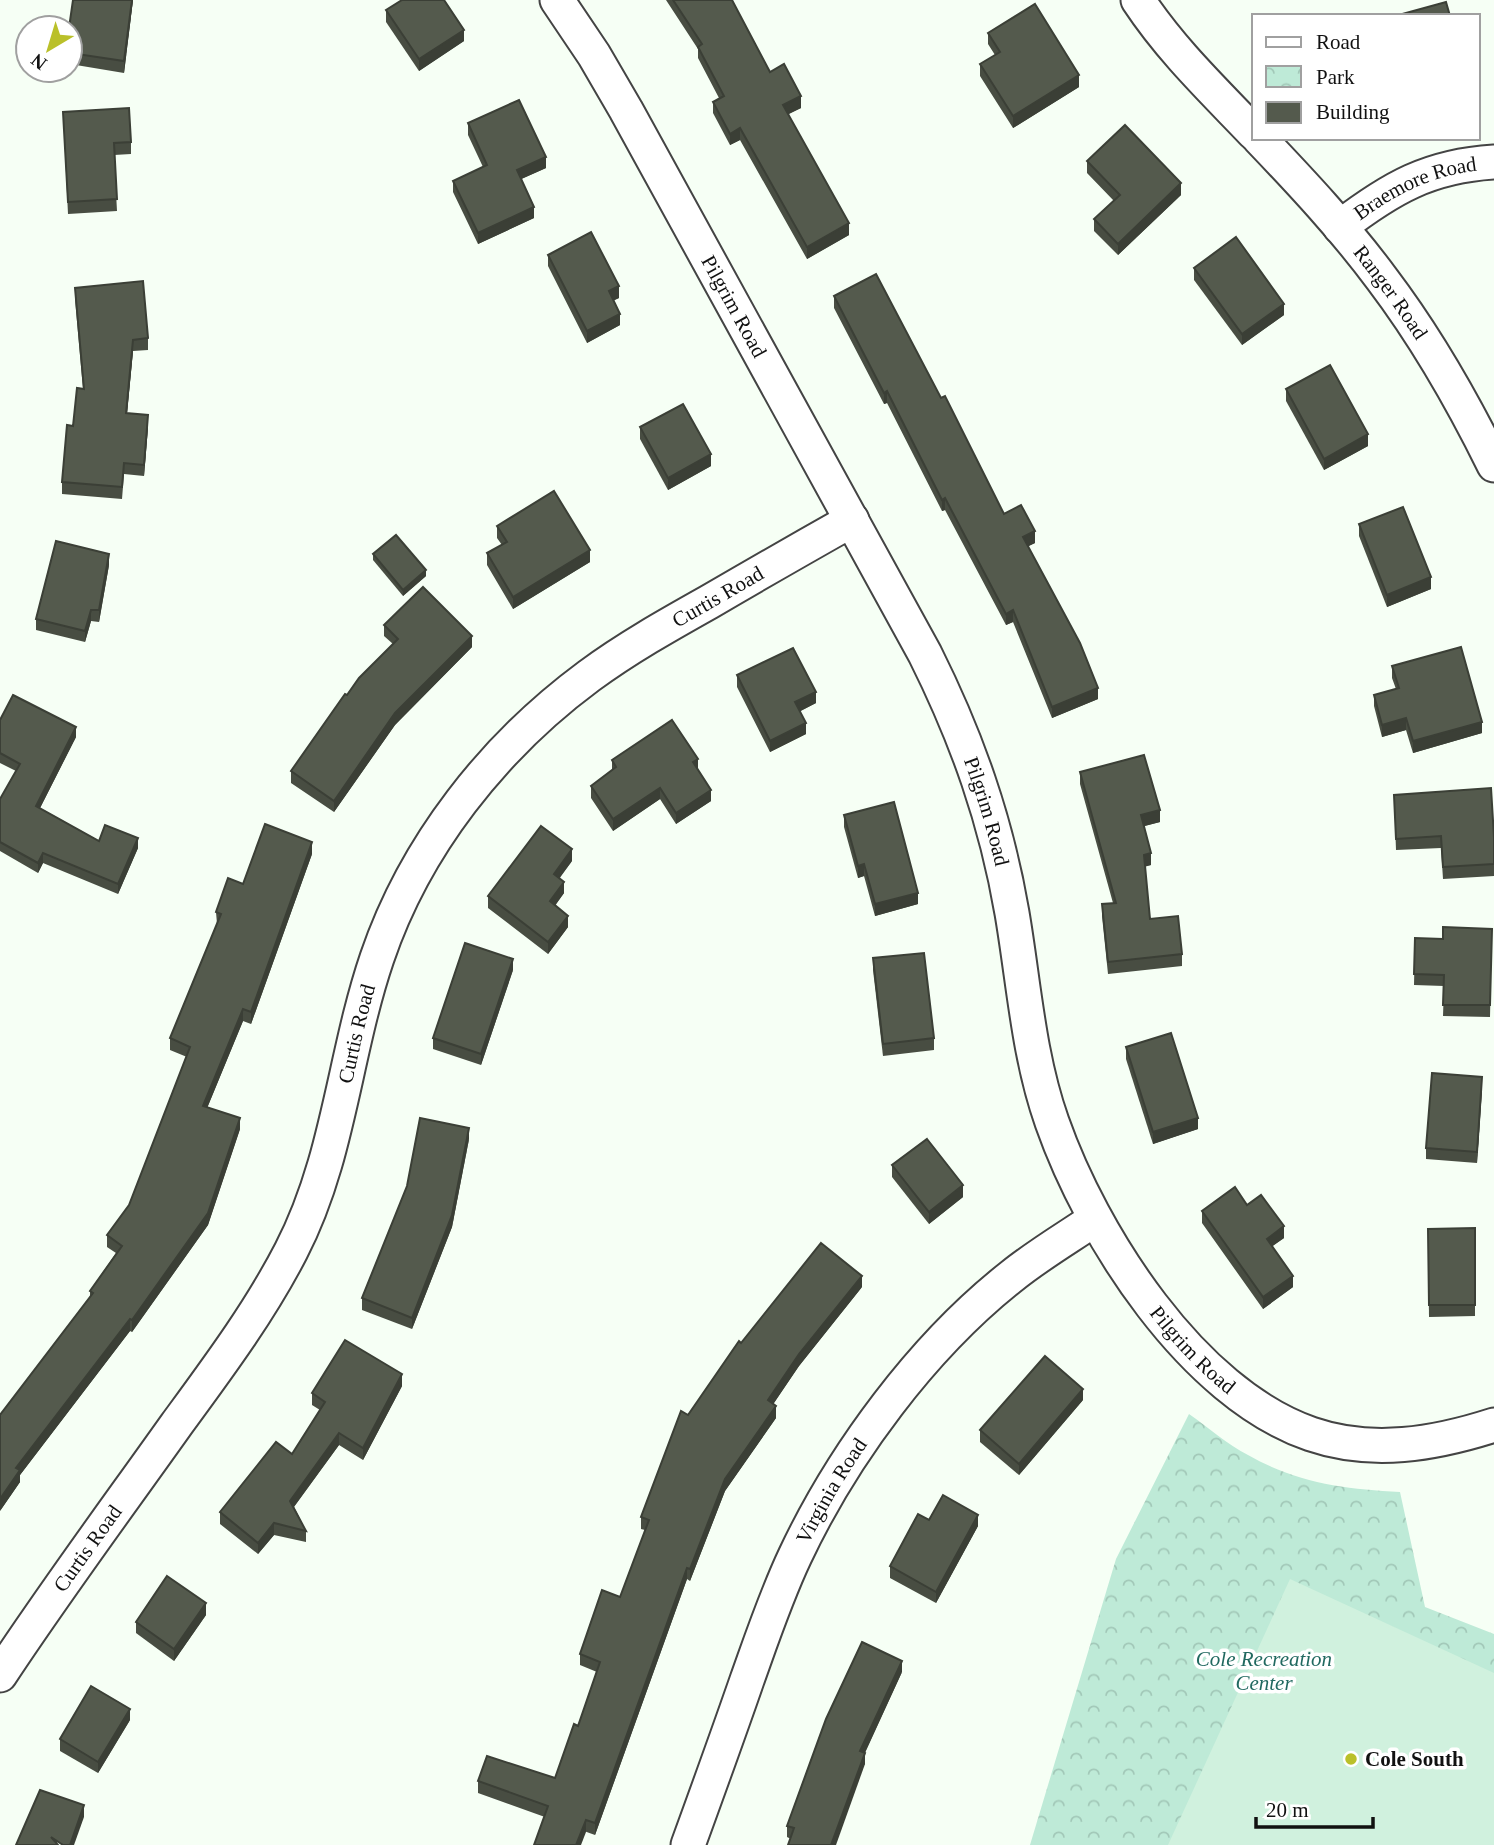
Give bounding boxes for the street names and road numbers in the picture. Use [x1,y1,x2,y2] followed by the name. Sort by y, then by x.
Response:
[1349,152,1478,225] street label: Braemore Road
[1349,240,1433,344] street label: Ranger Road
[696,251,772,362] street label: Pilgrim Road
[668,561,768,632] street label: Curtis Road
[959,753,1014,869] street label: Pilgrim Road
[333,981,380,1086] street label: Curtis Road
[1145,1301,1241,1399] street label: Pilgrim Road
[791,1433,872,1547] street label: Virginia Road
[49,1500,127,1596] street label: Curtis Road

